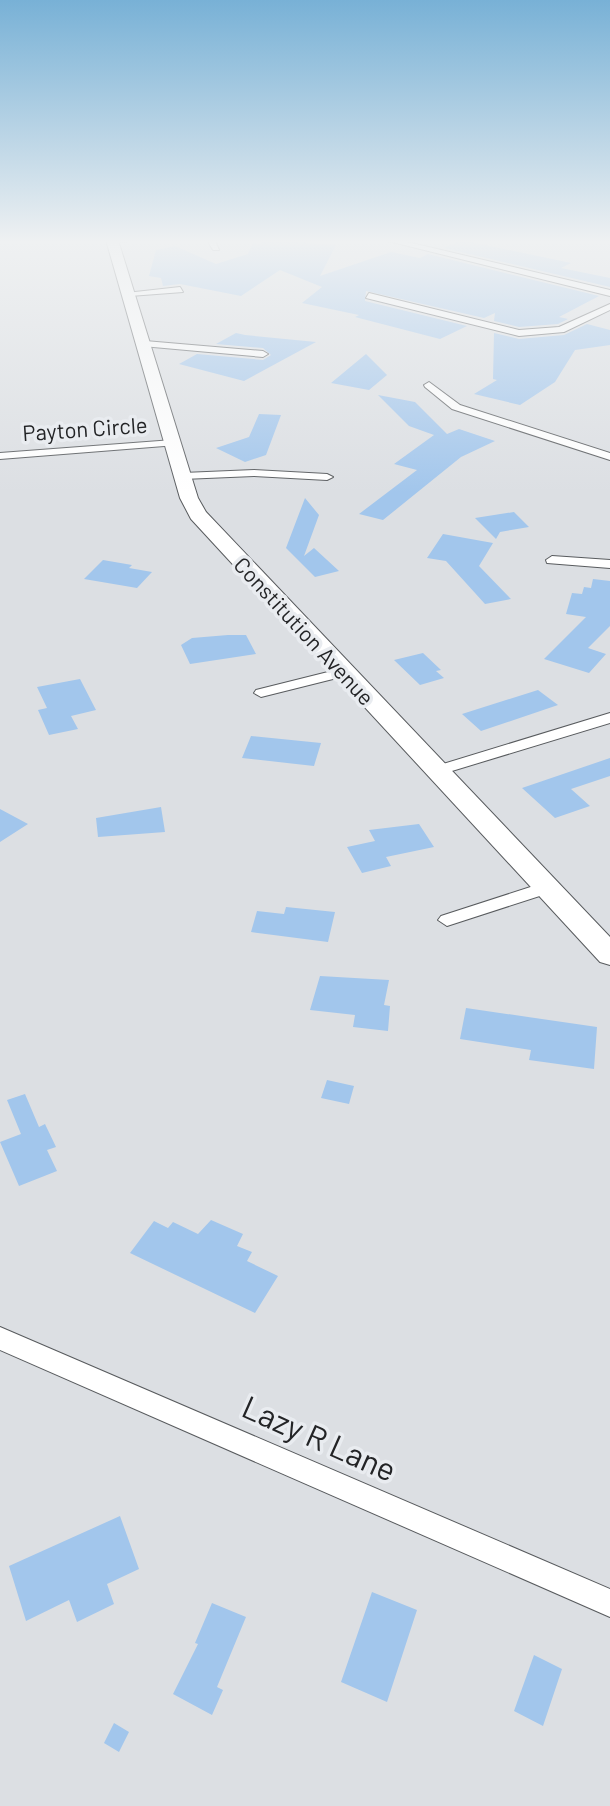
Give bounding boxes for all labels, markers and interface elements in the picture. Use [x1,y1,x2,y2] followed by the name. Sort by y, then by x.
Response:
[22,411,148,445] street label: Payton Circle
[229,551,380,710] street label: Constitution Avenue
[237,1386,403,1488] street label: Lazy R Lane

